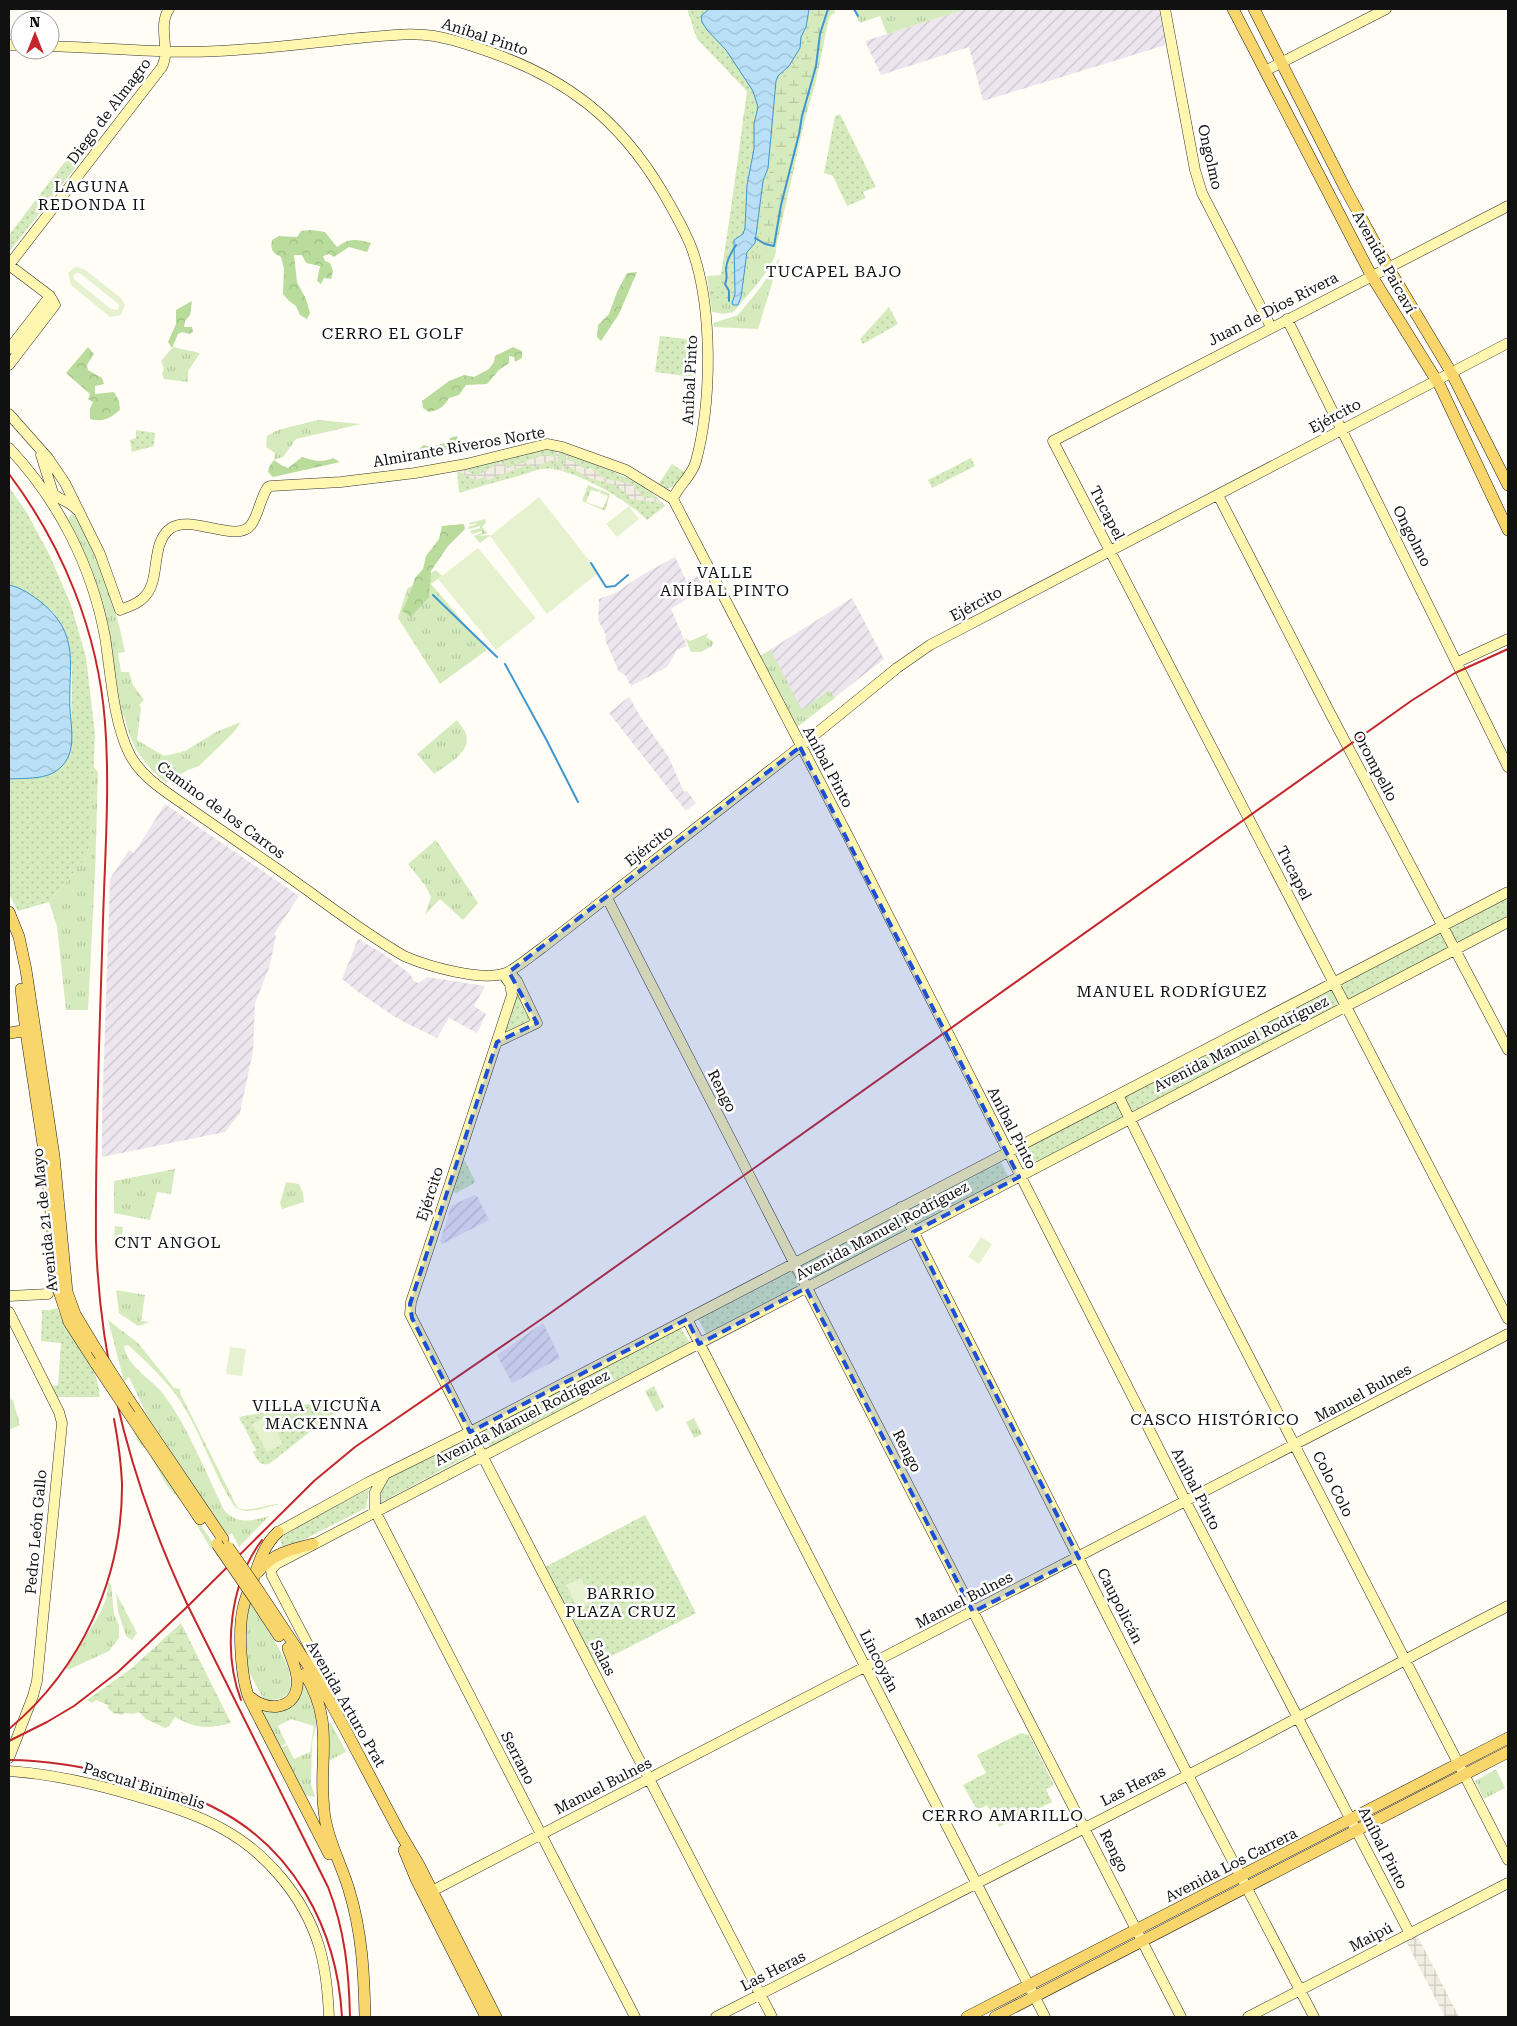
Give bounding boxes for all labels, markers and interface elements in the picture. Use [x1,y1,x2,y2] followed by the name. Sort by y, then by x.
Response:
[10,10,60,60] north arrow
[30,14,41,30] text: N
[439,15,531,59] street label: Aníbal Pinto
[63,54,155,168] street label: Diego de Almagro
[1194,123,1226,191] street label: Ongolmo
[38,177,146,214] district label: LAGUNA REDONDA II
[1348,208,1420,317] street label: Avenida Paicaví
[766,262,902,281] district label: TUCAPEL BAJO
[1205,268,1341,350] street label: Juan de Dios Rivera
[322,324,464,343] district label: CERRO EL GOLF
[679,335,701,425] street label: Aníbal Pinto
[1306,395,1364,437] street label: Ejército
[372,423,546,471] street label: Almirante Riveros Norte
[1086,483,1128,543] street label: Tucapel
[1389,502,1435,570] street label: Ongolmo
[660,563,790,600] district label: VALLE ANÍBAL PINTO
[947,583,1005,625] street label: Ejército
[799,723,857,811] street label: Aníbal Pinto
[1349,728,1401,804] street label: Orompello
[153,758,289,862] street label: Camino de los Carros
[621,822,677,870] street label: Ejército
[1273,843,1315,903] street label: Tucapel
[1077,982,1268,1001] district label: MANUEL RODRÍGUEZ
[1151,992,1331,1096] street label: Avenida Manuel Rodríguez
[704,1067,740,1115] street label: Rengo
[984,1084,1040,1172] street label: Aníbal Pinto
[28,1147,62,1293] street label: Avenida 21 de Mayo
[413,1165,447,1223] street label: Ejército
[792,1178,972,1284] street label: Avenida Manuel Rodríguez
[114,1233,222,1252] district label: CNT ANGOL
[1312,1360,1414,1426] street label: Manuel Bulnes
[432,1366,612,1470] street label: Avenida Manuel Rodríguez
[252,1396,382,1433] district label: VILLA VICUÑA MACKENNA
[1130,1410,1300,1429] district label: CASCO HISTÓRICO
[889,1427,925,1475] street label: Rengo
[1168,1445,1224,1533] street label: Aníbal Pinto
[1309,1448,1357,1520] street label: Colo Colo
[22,1469,50,1595] street label: Pedro León Gallo
[1093,1565,1147,1647] street label: Caupolicán
[912,1568,1016,1632] street label: Manuel Bulnes
[565,1584,677,1621] district label: BARRIO PLAZA CRUZ
[856,1627,902,1695] street label: Lincoyán
[586,1637,620,1679] street label: Salas
[303,1638,390,1771] street label: Avenida Arturo Prat
[497,1729,539,1787] street label: Serrano
[551,1754,655,1818] street label: Manuel Bulnes
[81,1759,207,1813] street label: Pascual Binimelis
[1098,1762,1168,1810] street label: Las Heras
[1355,1804,1411,1892] street label: Aníbal Pinto
[922,1806,1084,1825] district label: CERRO AMARILLO
[1162,1824,1300,1906] street label: Avenida Los Carrera
[1096,1827,1132,1875] street label: Rengo
[1346,1918,1396,1956] street label: Maipú
[738,1947,808,1995] street label: Las Heras

